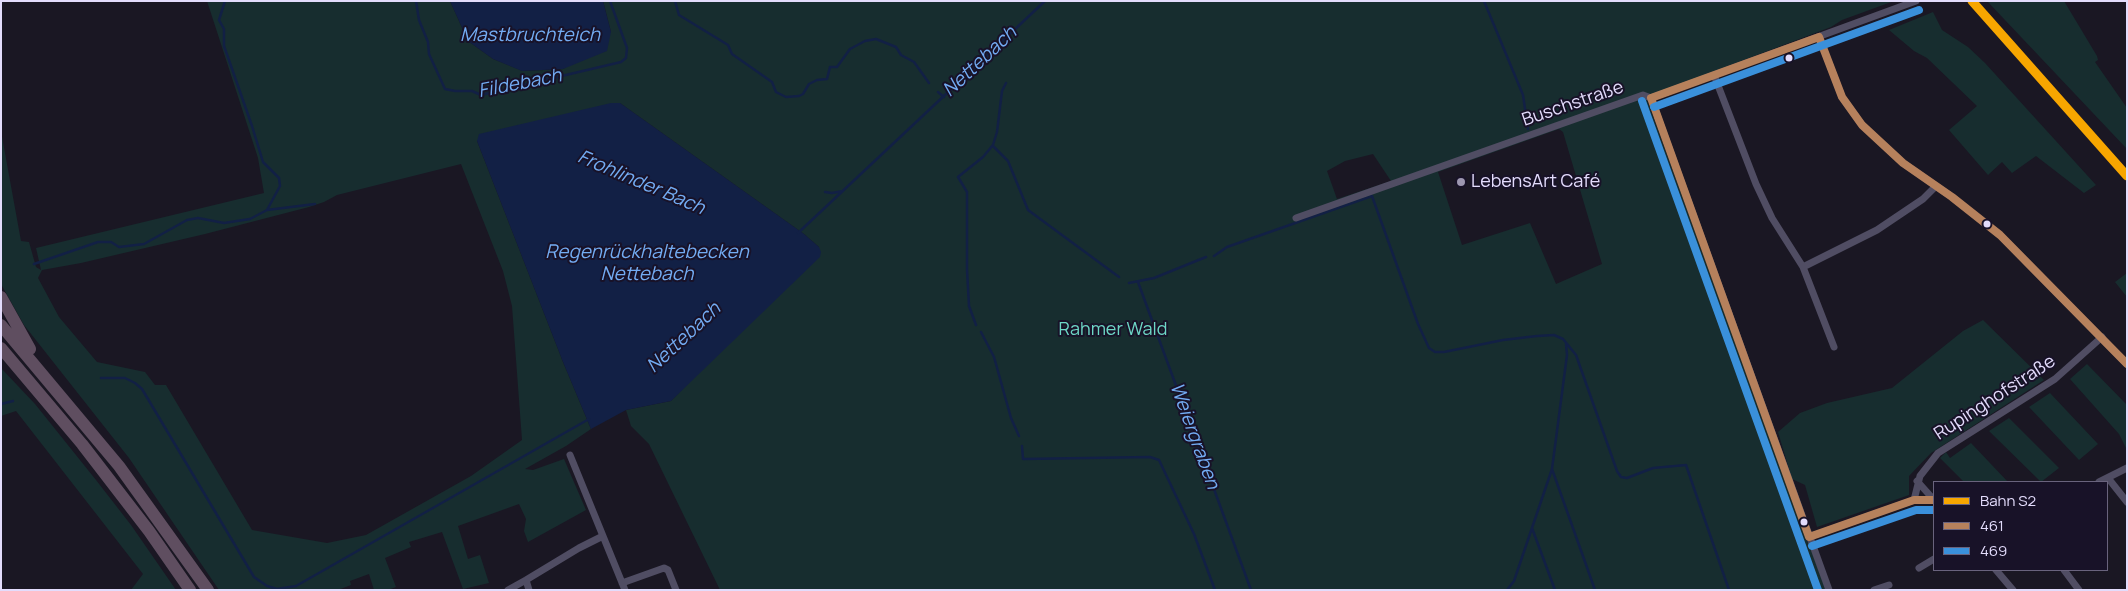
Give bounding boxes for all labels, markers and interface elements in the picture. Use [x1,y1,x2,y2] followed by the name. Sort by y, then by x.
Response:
[938,22,1022,102] water label: Nettebach
[460,25,600,47] water label: Mastbruchteich
[1784,53,1794,63] unlabelled marker
[476,65,564,103] water label: Fildebach
[1519,77,1627,131] street label: Buschstraße
[574,146,708,220] water label: Frohlinder Bach
[1471,171,1600,193] place label: LebensArt Café
[1455,176,1467,188] marker: LebensArt Café
[1982,219,1992,229] unlabelled marker
[545,242,749,286] water label: Regenrückhaltebecken Nettebach
[642,298,726,378] water label: Nettebach
[1059,319,1167,341] park label: Rahmer Wald
[1930,351,2060,445] street label: Rupinghofstraße
[1164,380,1224,492] water label: Weiergraben
[1933,481,2108,571] legend
[1980,490,2036,511] text: Bahn S2
[1980,515,2004,536] text: 461
[1799,517,1809,527] unlabelled marker
[1980,540,2007,561] text: 469

